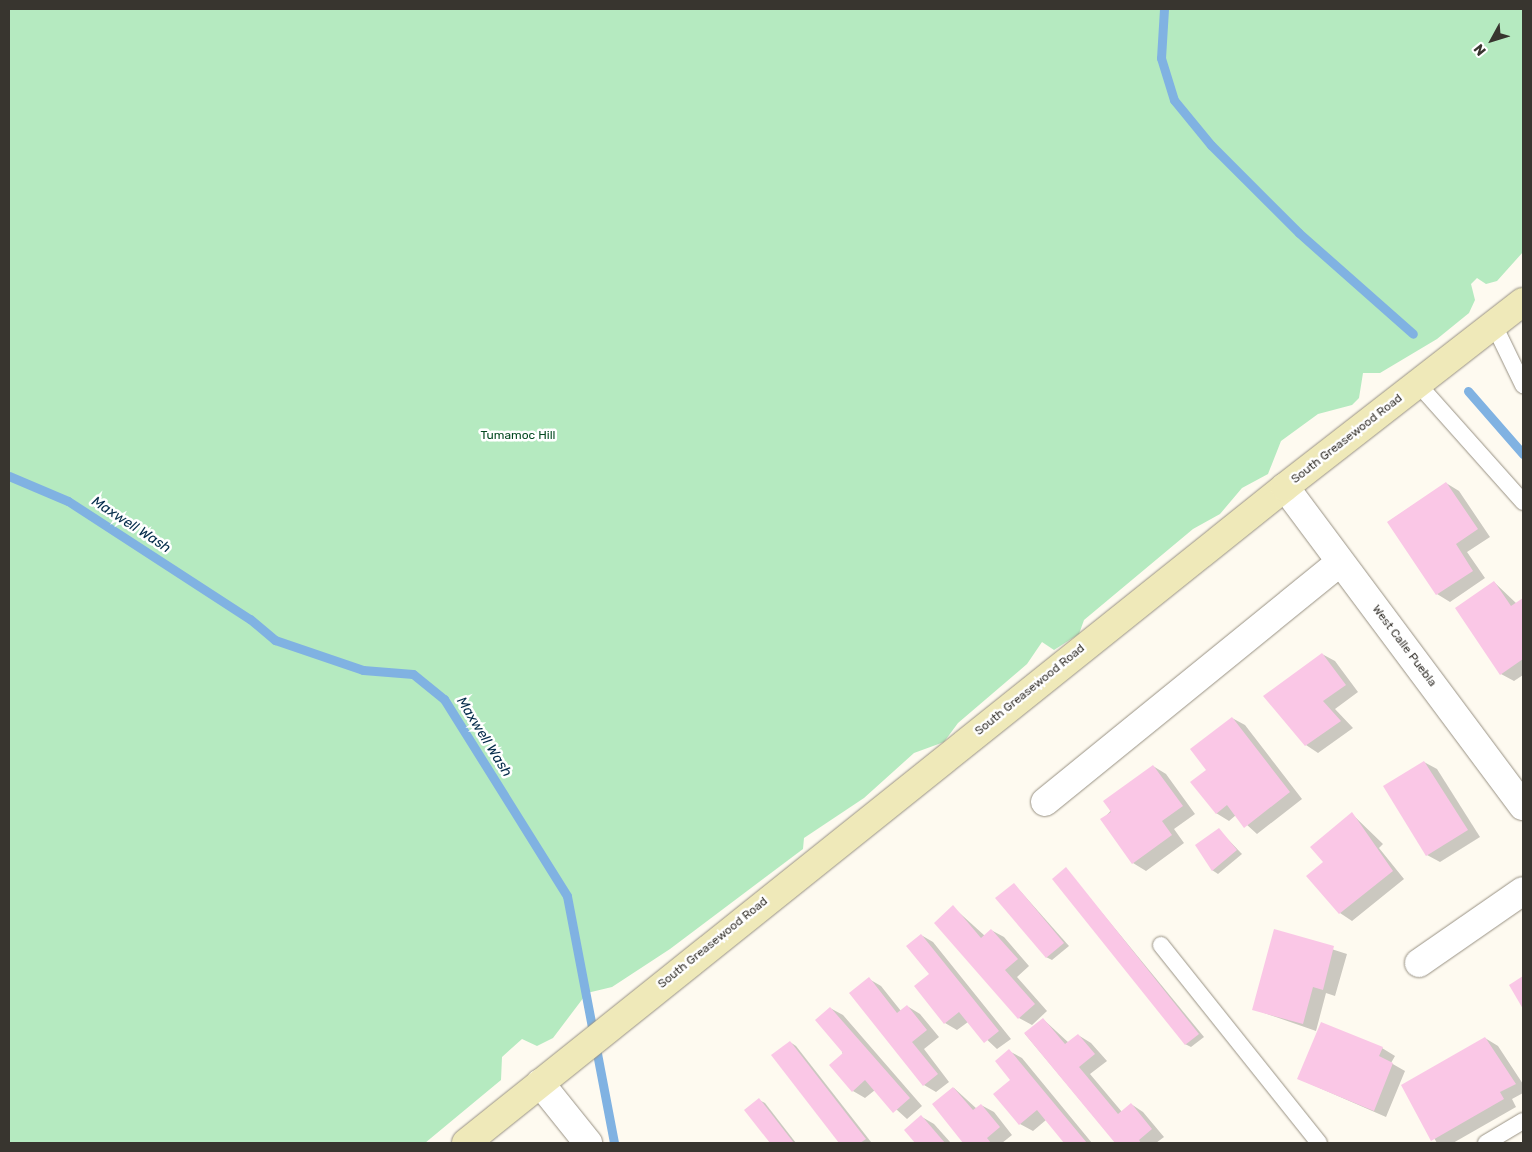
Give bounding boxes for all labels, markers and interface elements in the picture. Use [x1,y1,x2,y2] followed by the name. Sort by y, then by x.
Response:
[1467,15,1517,65] north arrow
[1470,40,1490,59] text: N
[1289,391,1405,487] street label: South Greasewood Road
[481,429,555,443] park label: Tumamoc Hill
[88,493,174,557] water label: Maxwell Wash
[1369,602,1439,690] street label: West Calle Puebla
[972,641,1088,739] street label: South Greasewood Road
[453,694,515,780] water label: Maxwell Wash
[655,894,771,992] street label: South Greasewood Road

